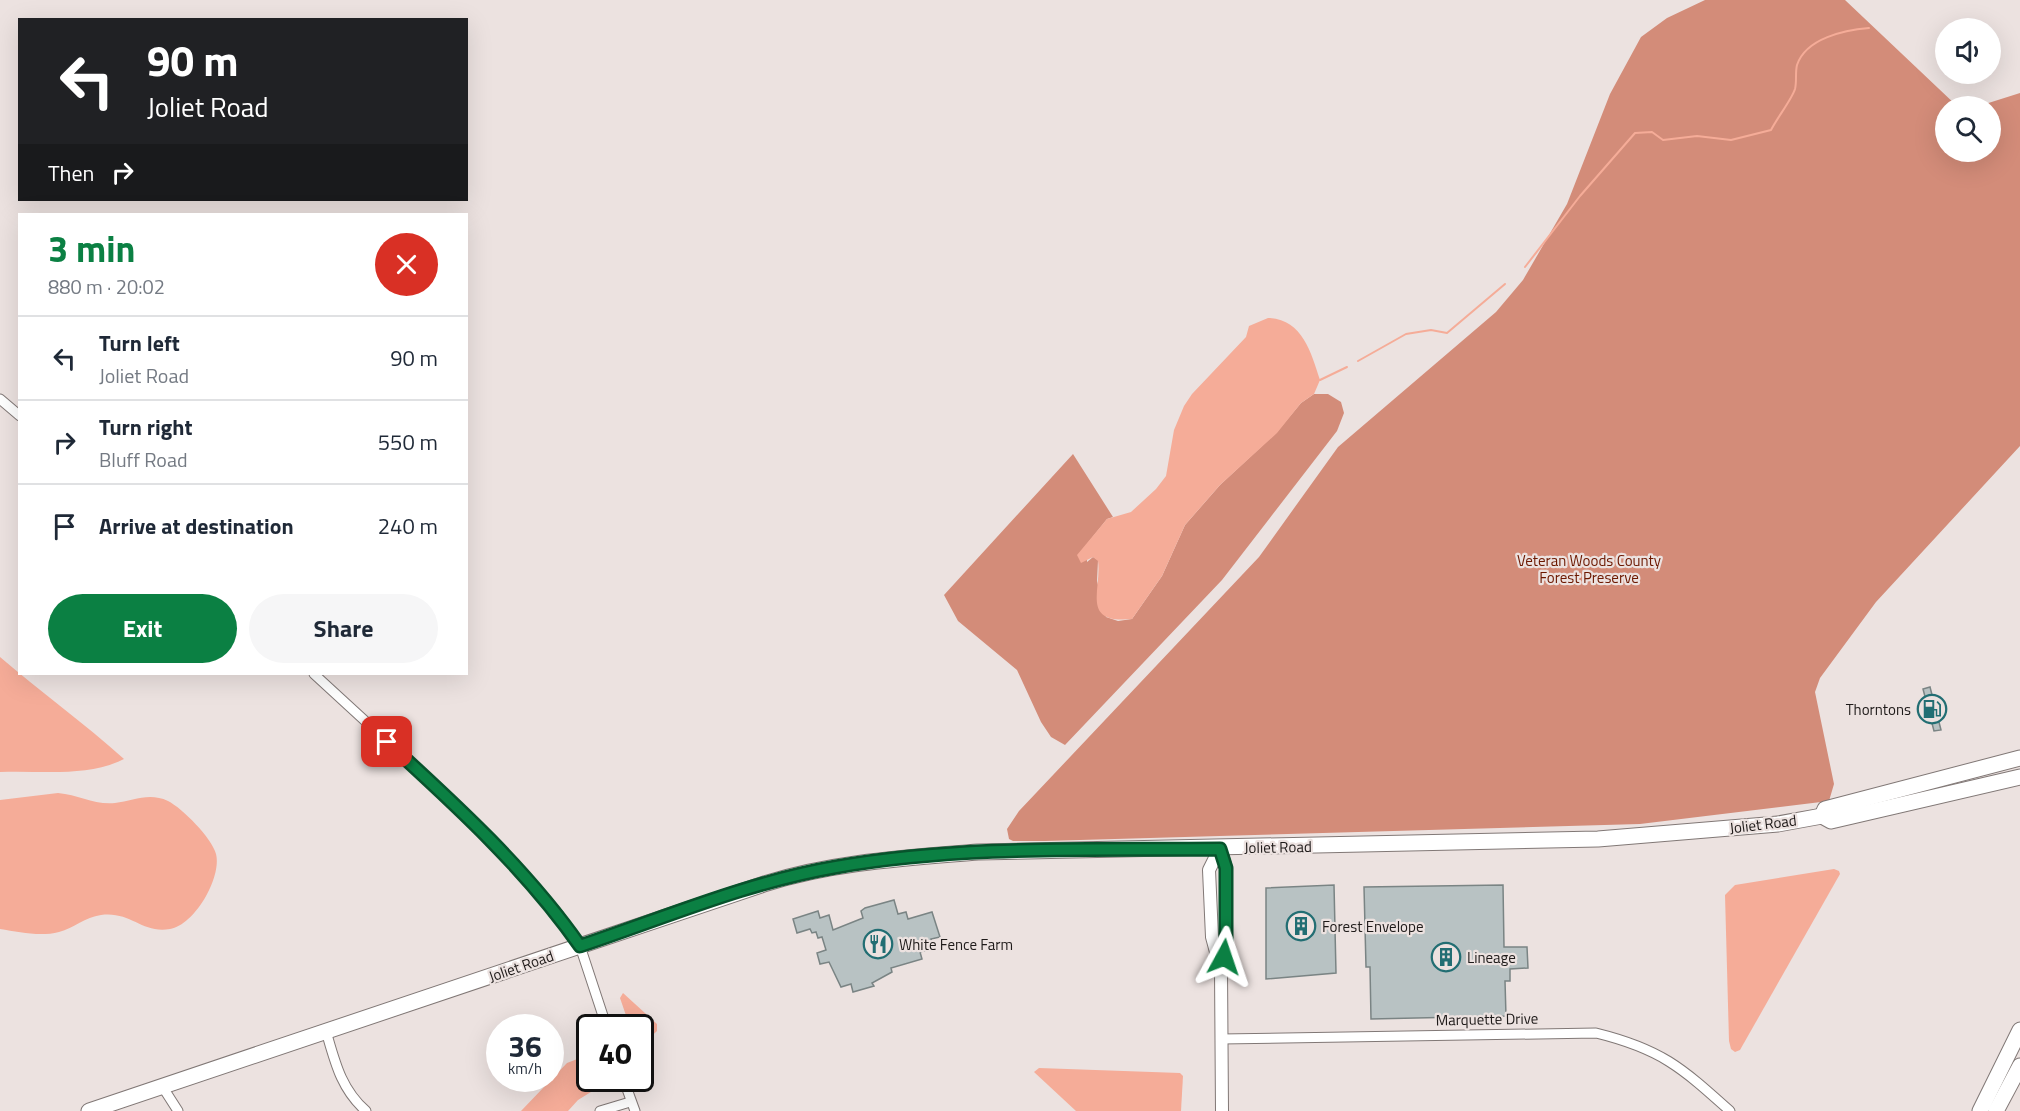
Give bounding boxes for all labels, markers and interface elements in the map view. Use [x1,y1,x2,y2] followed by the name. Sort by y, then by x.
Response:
[1935,18,2001,162] map controls
[1935,18,2001,84] button: sound
[147,28,239,92] text: 90 m
[48,42,126,120] icon: left
[147,86,269,127] text: Joliet Road
[1935,96,2001,162] button: search
[48,156,94,190] text: Then
[106,156,139,189] icon: right
[48,221,135,276] text: 3 min
[375,233,438,296] button: close
[48,271,165,302] text: 880 m · 20:02
[99,326,180,360] text: Turn left
[390,341,438,375] text: 90 m
[48,342,81,375] icon: left
[99,360,189,391] text: Joliet Road
[99,410,193,444] text: Turn right
[378,425,438,459] text: 550 m
[48,426,81,459] icon: right
[99,444,188,475] text: Bluff Road
[99,509,294,543] text: Arrive at destination
[378,509,438,543] text: 240 m
[48,510,81,543] icon: arrive
[1517,549,1661,589] park label: Veteran Woods County Forest Preserve
[48,594,237,663] button: Exit
[249,594,438,663] button: Share
[1916,693,1948,725] fuel station icon: Thorntons
[1846,698,1911,721] place label: Thorntons
[361,716,412,767] pin
[370,725,403,758] icon: arrive
[1728,808,1798,840] street label: Joliet Road
[1244,835,1312,859] street label: Joliet Road
[1285,910,1317,942] building icon: Forest Envelope
[1322,915,1424,938] place label: Forest Envelope
[1192,925,1256,989] position arrow
[862,928,894,960] restaurant icon: White Fence Farm
[899,933,1013,956] place label: White Fence Farm
[1430,941,1462,973] building icon: Lineage
[485,944,557,988] street label: Joliet Road
[1467,946,1516,969] place label: Lineage
[1435,1007,1539,1031] street label: Marquette Drive
[576,1014,654,1092] speed limit sign: 40
[508,1023,542,1069] text: 36
[508,1057,542,1080] text: km/h

